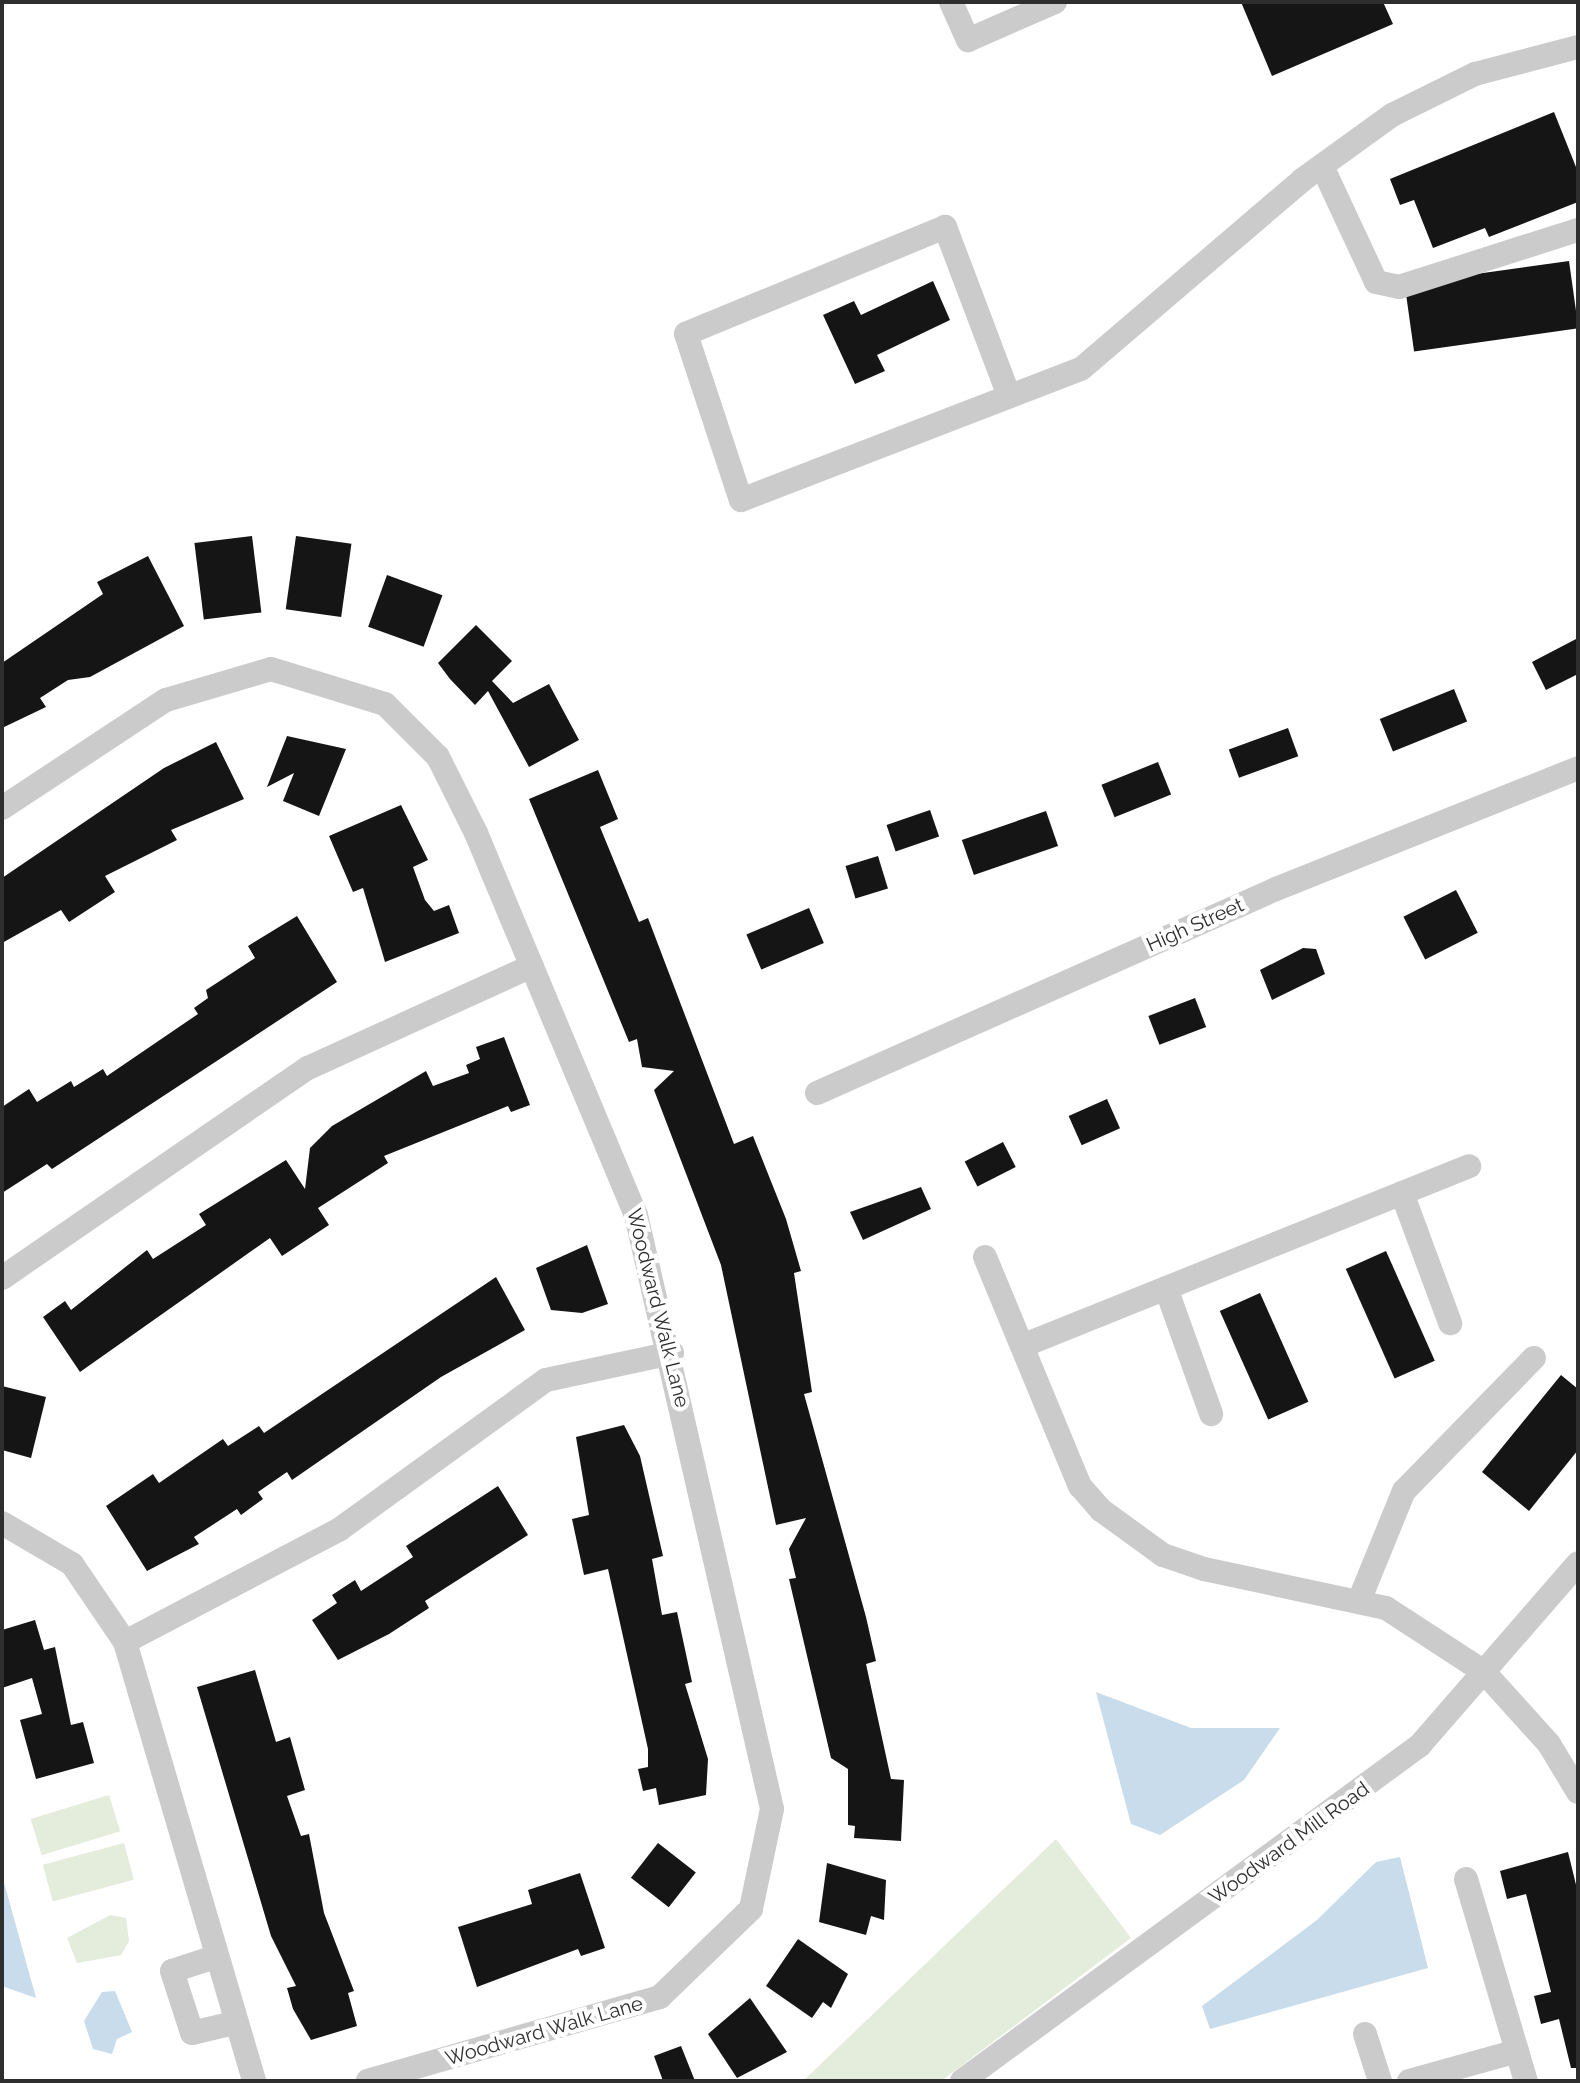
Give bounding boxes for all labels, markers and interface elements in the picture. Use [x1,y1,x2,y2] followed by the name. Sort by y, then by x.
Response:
[1143,893,1247,957] street label: High Street
[622,1206,694,1410] street label: Woodward Walk Lane
[1204,1777,1374,1909] street label: Woodward Mill Road
[442,1991,646,2071] street label: Woodward Walk Lane

